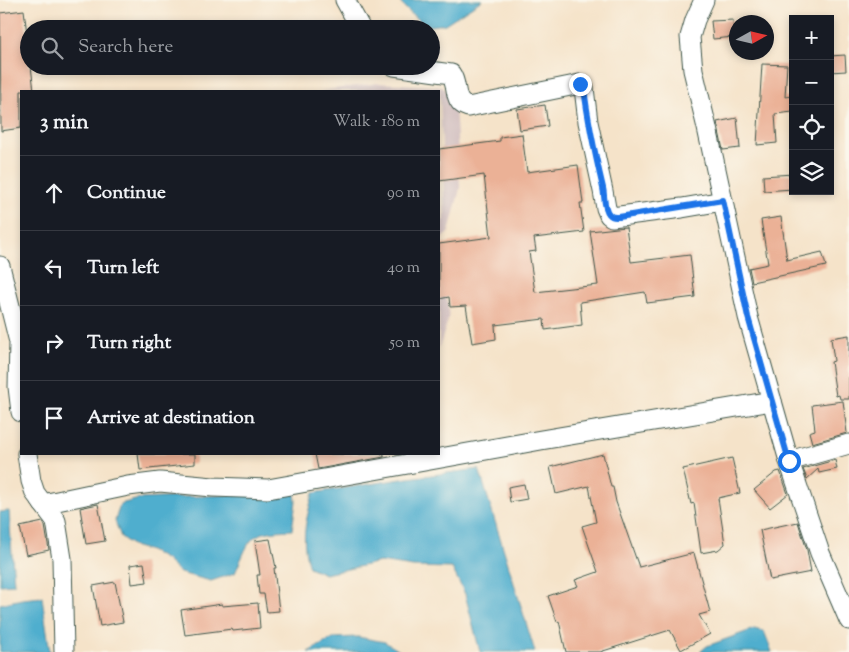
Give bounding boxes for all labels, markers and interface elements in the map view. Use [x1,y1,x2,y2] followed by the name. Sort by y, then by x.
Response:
[729,15,774,60] north arrow
[789,15,834,195] map controls
[789,15,834,60] button: +
[20,20,440,75] search box
[38,34,66,62] icon: search
[78,34,173,61] text: Search here
[789,60,834,105] button: −
[569,73,592,96] route end
[789,105,834,150] button: locate
[40,108,89,138] text: 3 min
[333,111,420,134] text: Walk · 180 m
[789,150,834,195] button: layers
[40,179,68,207] icon: ahead
[87,180,166,207] text: Continue
[387,182,420,205] text: 90 m
[40,254,68,282] icon: left
[87,255,159,282] text: Turn left
[387,257,420,280] text: 40 m
[40,329,68,357] icon: right
[87,330,171,357] text: Turn right
[389,332,420,355] text: 50 m
[40,404,68,432] icon: arrive
[87,405,255,432] text: Arrive at destination
[778,450,801,473] route start

